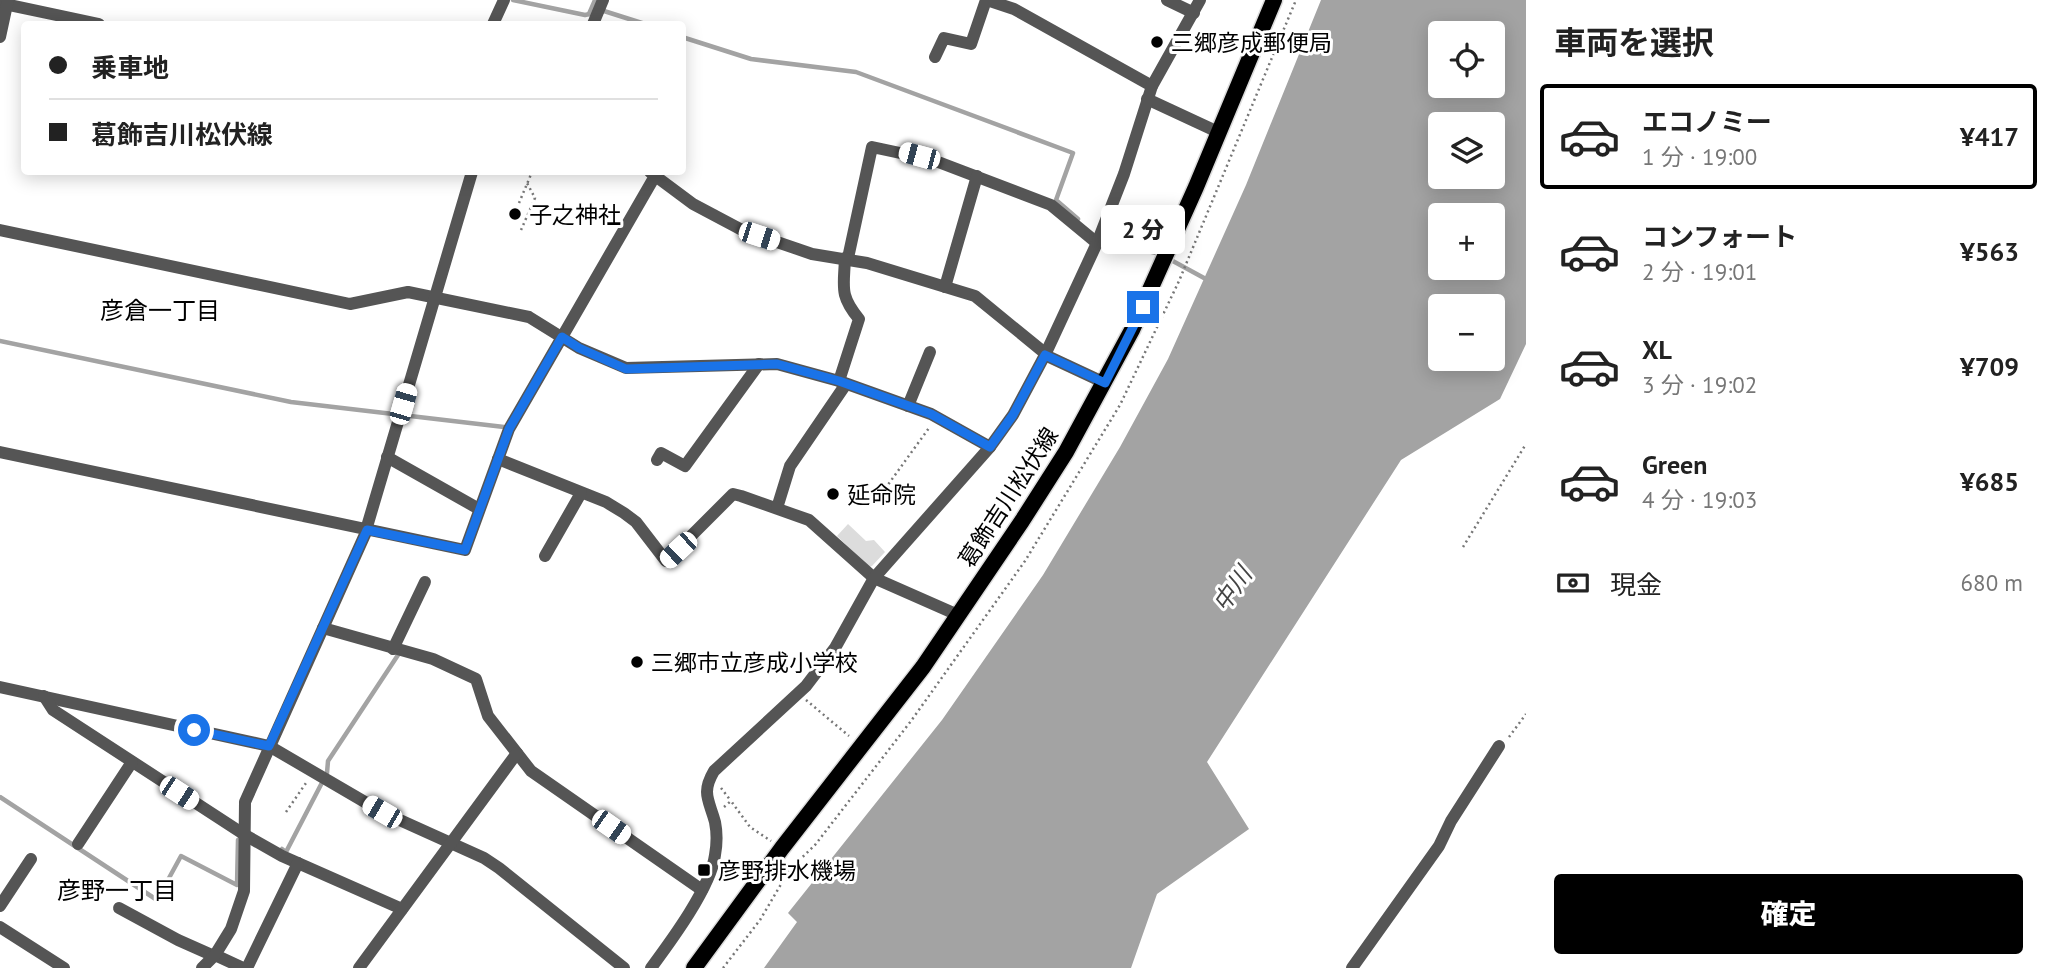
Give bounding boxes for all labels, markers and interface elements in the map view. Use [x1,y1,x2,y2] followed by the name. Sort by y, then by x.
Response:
[1428,21,1505,371] map controls
[1428,21,1505,98] button: locate
[1554,21,1714,63] text: 車両を選択
[1171,28,1332,57] place label: 三郷彦成郵便局
[1149,34,1165,50] marker: 三郷彦成郵便局
[91,51,169,84] text: 乗車地
[1558,105,1621,168] icon: car
[1642,105,1772,138] text: エコノミー
[1428,112,1505,189] button: layers
[91,118,273,151] text: 葛飾吉川松伏線
[1960,120,2019,153] text: ¥417
[896,140,943,172] car
[1642,142,1757,171] text: 1 分 · 19:00
[529,200,621,229] place label: 子之神社
[1428,203,1505,280] button: +
[1101,205,1185,254] callout: 2 分
[507,206,523,222] marker: 子之神社
[1122,215,1164,244] text: 2 分
[736,220,783,252] car
[1558,220,1621,283] icon: car
[1642,220,1797,253] text: コンフォート
[1960,235,2019,268] text: ¥563
[1642,257,1757,286] text: 2 分 · 19:01
[1127,291,1159,323] route end
[1428,294,1505,371] button: −
[100,295,220,326] district label: 彦倉一丁目
[1642,333,1672,366] text: XL
[1558,335,1621,398] icon: car
[1960,350,2019,383] text: ¥709
[1642,370,1757,399] text: 3 分 · 19:02
[388,381,419,427] car
[952,422,1064,572] street label: 葛飾吉川松伏線
[1642,448,1707,481] text: Green
[1558,450,1621,513] icon: car
[1960,465,2019,498] text: ¥685
[847,480,916,509] place label: 延命院
[1642,485,1757,514] text: 4 分 · 19:03
[825,486,841,502] marker: 延命院
[656,528,701,572] car
[1206,558,1260,618] water label: 中川
[1554,564,1592,602] icon: cash
[1610,568,1662,601] text: 現金
[1961,568,2023,597] text: 680 m
[651,648,858,677] place label: 三郷市立彦成小学校
[629,654,645,670] marker: 三郷市立彦成小学校
[178,714,210,746] route start
[156,773,203,813] car
[359,792,406,832] car
[588,806,635,848] car
[718,856,856,885] place label: 彦野排水機場
[696,862,712,878] marker: 彦野排水機場
[1554,874,2023,954] button: 確定
[57,875,177,906] district label: 彦野一丁目

